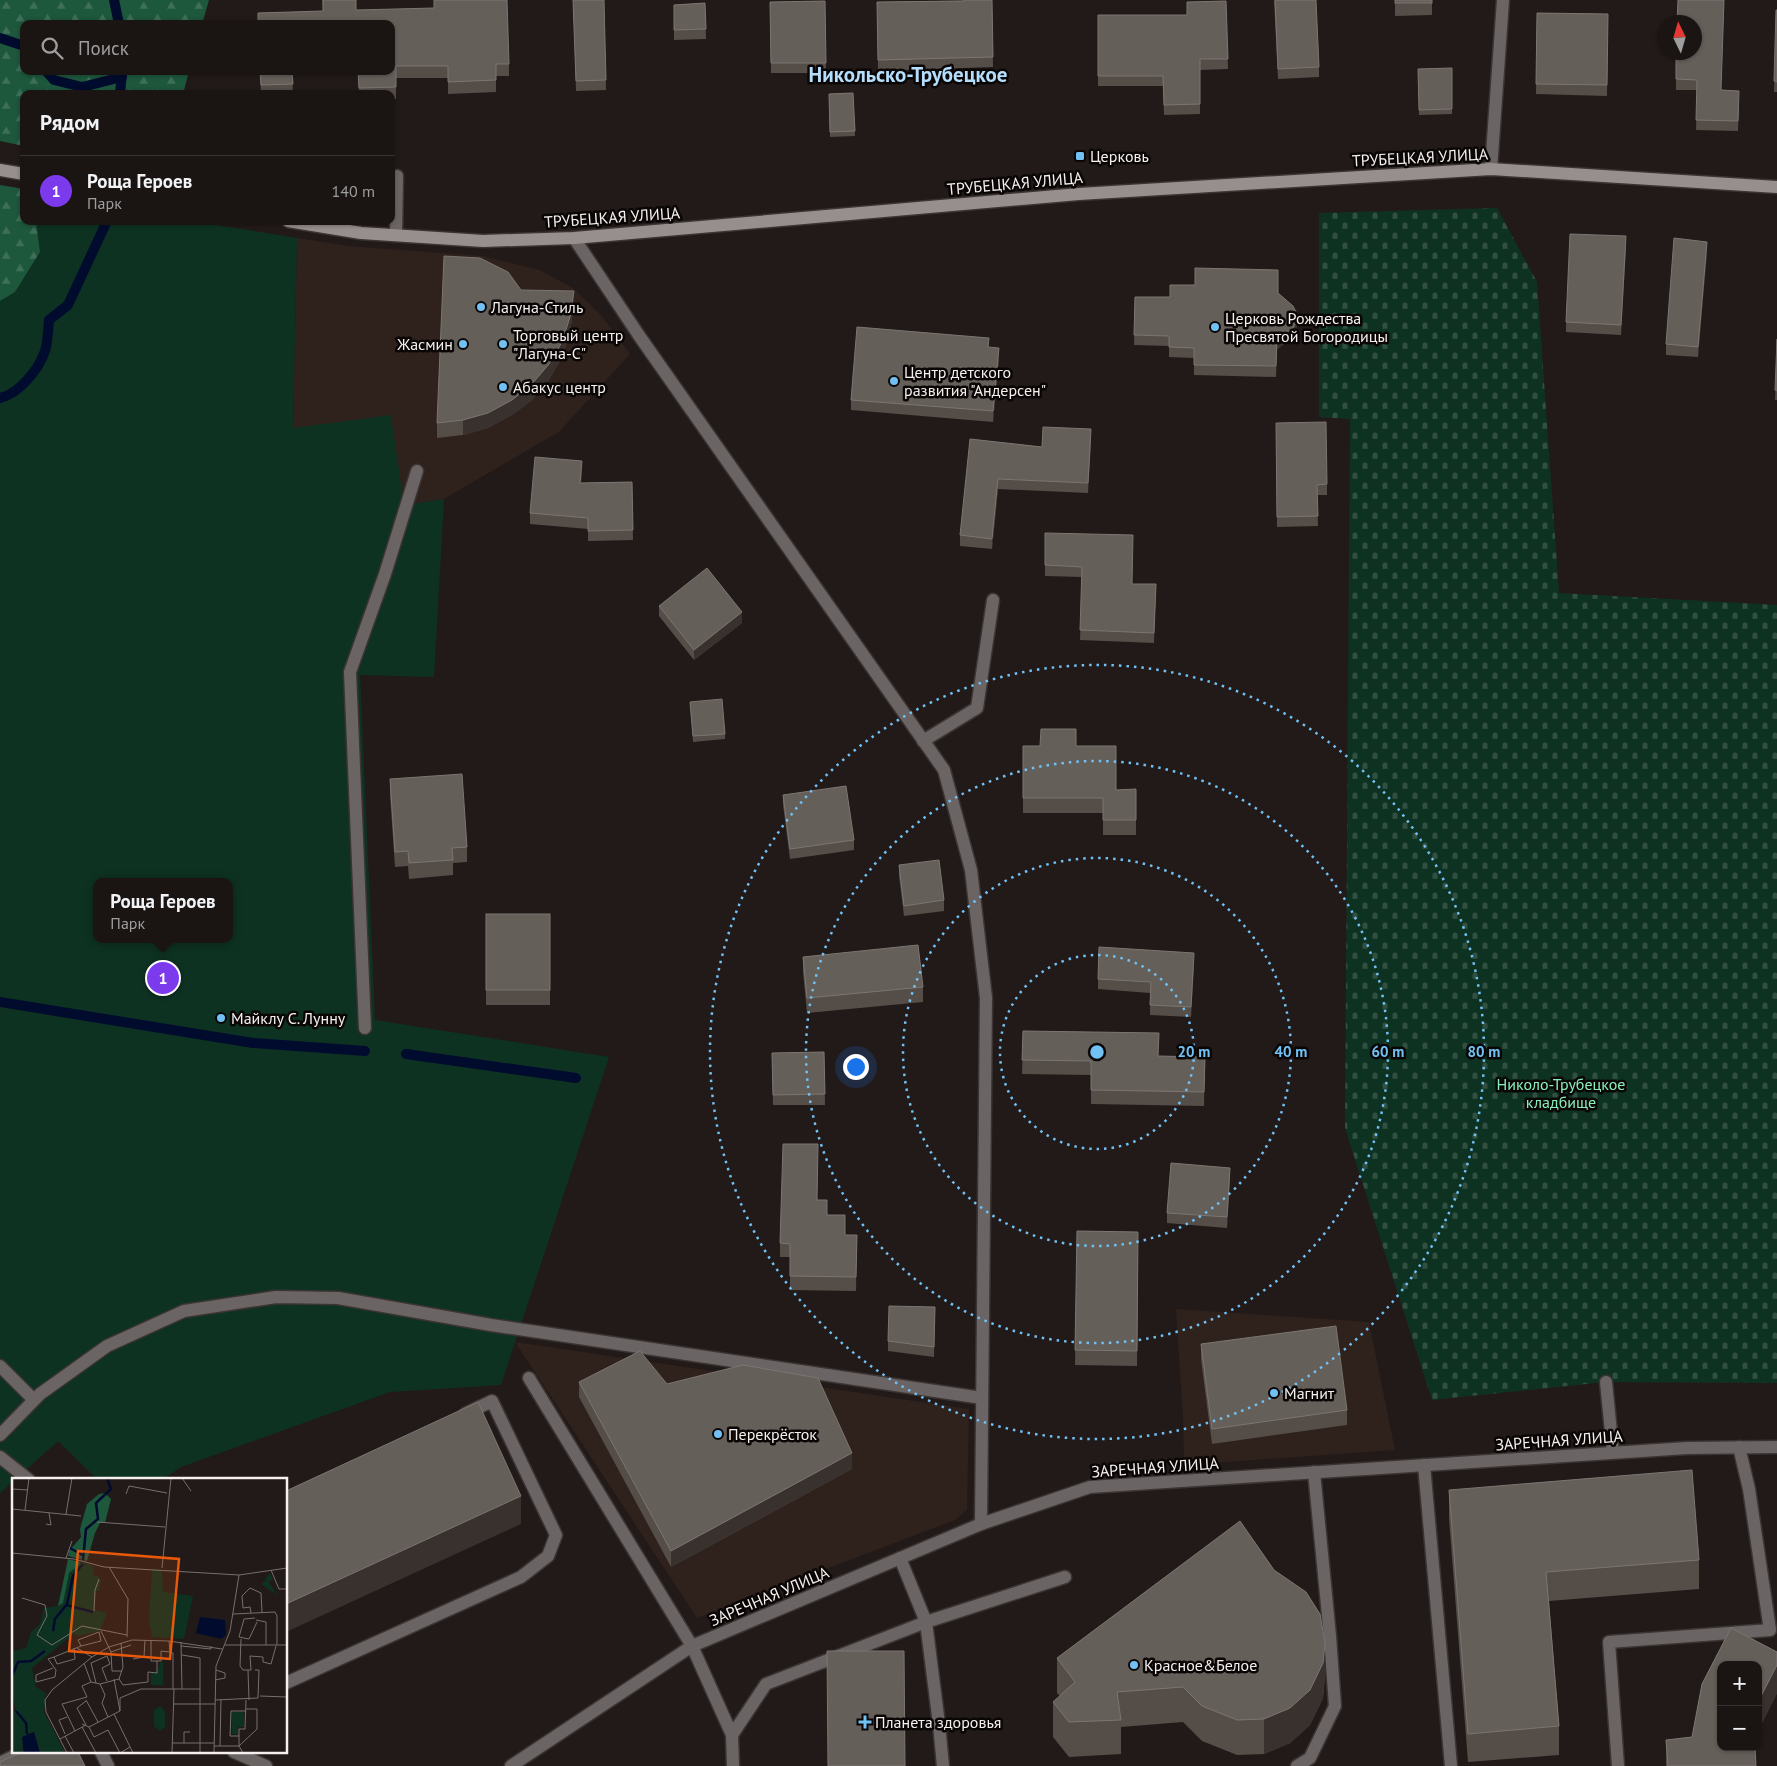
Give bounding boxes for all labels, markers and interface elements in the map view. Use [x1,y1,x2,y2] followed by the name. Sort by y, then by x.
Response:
[1657,15,1702,60] north arrow
[20,20,395,75] search box
[38,34,66,62] icon: search
[78,36,129,60] text: Поиск
[809,61,1007,88] district label: Никольско-Трубецкое
[40,109,99,136] text: Рядом
[1351,143,1489,171] street label: ТРУБЕЦКАЯ УЛИЦА
[1090,146,1149,166] place label: Церковь
[1074,150,1086,162] marker: Церковь
[946,167,1084,199] street label: ТРУБЕЦКАЯ УЛИЦА
[87,169,192,193] text: Роща Героев
[51,181,61,201] text: 1
[332,181,375,201] text: 140 m
[87,193,122,213] text: Парк
[543,202,681,232] street label: ТРУБЕЦКАЯ УЛИЦА
[490,297,583,317] place label: Лагуна-Стиль
[475,301,487,313] marker: Лагуна-Стиль
[1225,308,1388,346] place label: Церковь Рождества Пресвятой Богородицы
[1209,321,1221,333] marker: Церковь Рождества Пресвятой Богородицы
[513,325,623,363] place label: Торговый центр "Лагуна-С"
[396,334,453,354] place label: Жасмин
[457,338,469,350] marker: Жасмин
[497,338,509,350] marker: Торговый центр "Лагуна-С"
[904,362,1046,400] place label: Центр детского развития "Андерсен"
[888,375,900,387] marker: Центр детского развития "Андерсен"
[513,377,606,397] place label: Абакус центр
[497,381,509,393] marker: Абакус центр
[93,878,233,943] popup
[110,889,216,913] text: Роща Героев
[110,913,145,933] text: Парк
[147,959,179,997] pin: 1
[231,1008,346,1028] place label: Майклу С. Лунну
[215,1012,227,1024] marker: Майклу С. Лунну
[1178,1042,1210,1061] text: 20 m
[1275,1042,1307,1061] text: 40 m
[1372,1042,1404,1061] text: 60 m
[1468,1042,1500,1061] text: 80 m
[1088,1043,1106,1061] centre of rings
[843,1054,869,1080] your location
[1496,1074,1626,1112] park label: Николо-Трубецкое кладбище
[1284,1383,1335,1403] place label: Магнит
[1268,1387,1280,1399] marker: Магнит
[728,1424,817,1444] place label: Перекрёсток
[1495,1426,1624,1454] street label: ЗАРЕЧНАЯ УЛИЦА
[712,1428,724,1440] marker: Перекрёсток
[1091,1453,1220,1481] street label: ЗАРЕЧНАЯ УЛИЦА
[12,1478,288,1754] inset map
[706,1562,832,1630] street label: ЗАРЕЧНАЯ УЛИЦА
[1144,1655,1257,1675] place label: Красное&Белое
[1128,1659,1140,1671] marker: Красное&Белое
[1717,1661,1762,1751] map controls
[1717,1661,1762,1706] button: +
[1717,1706,1762,1751] button: −
[875,1712,1001,1732] place label: Планета здоровья
[859,1716,871,1728] marker: Планета здоровья

